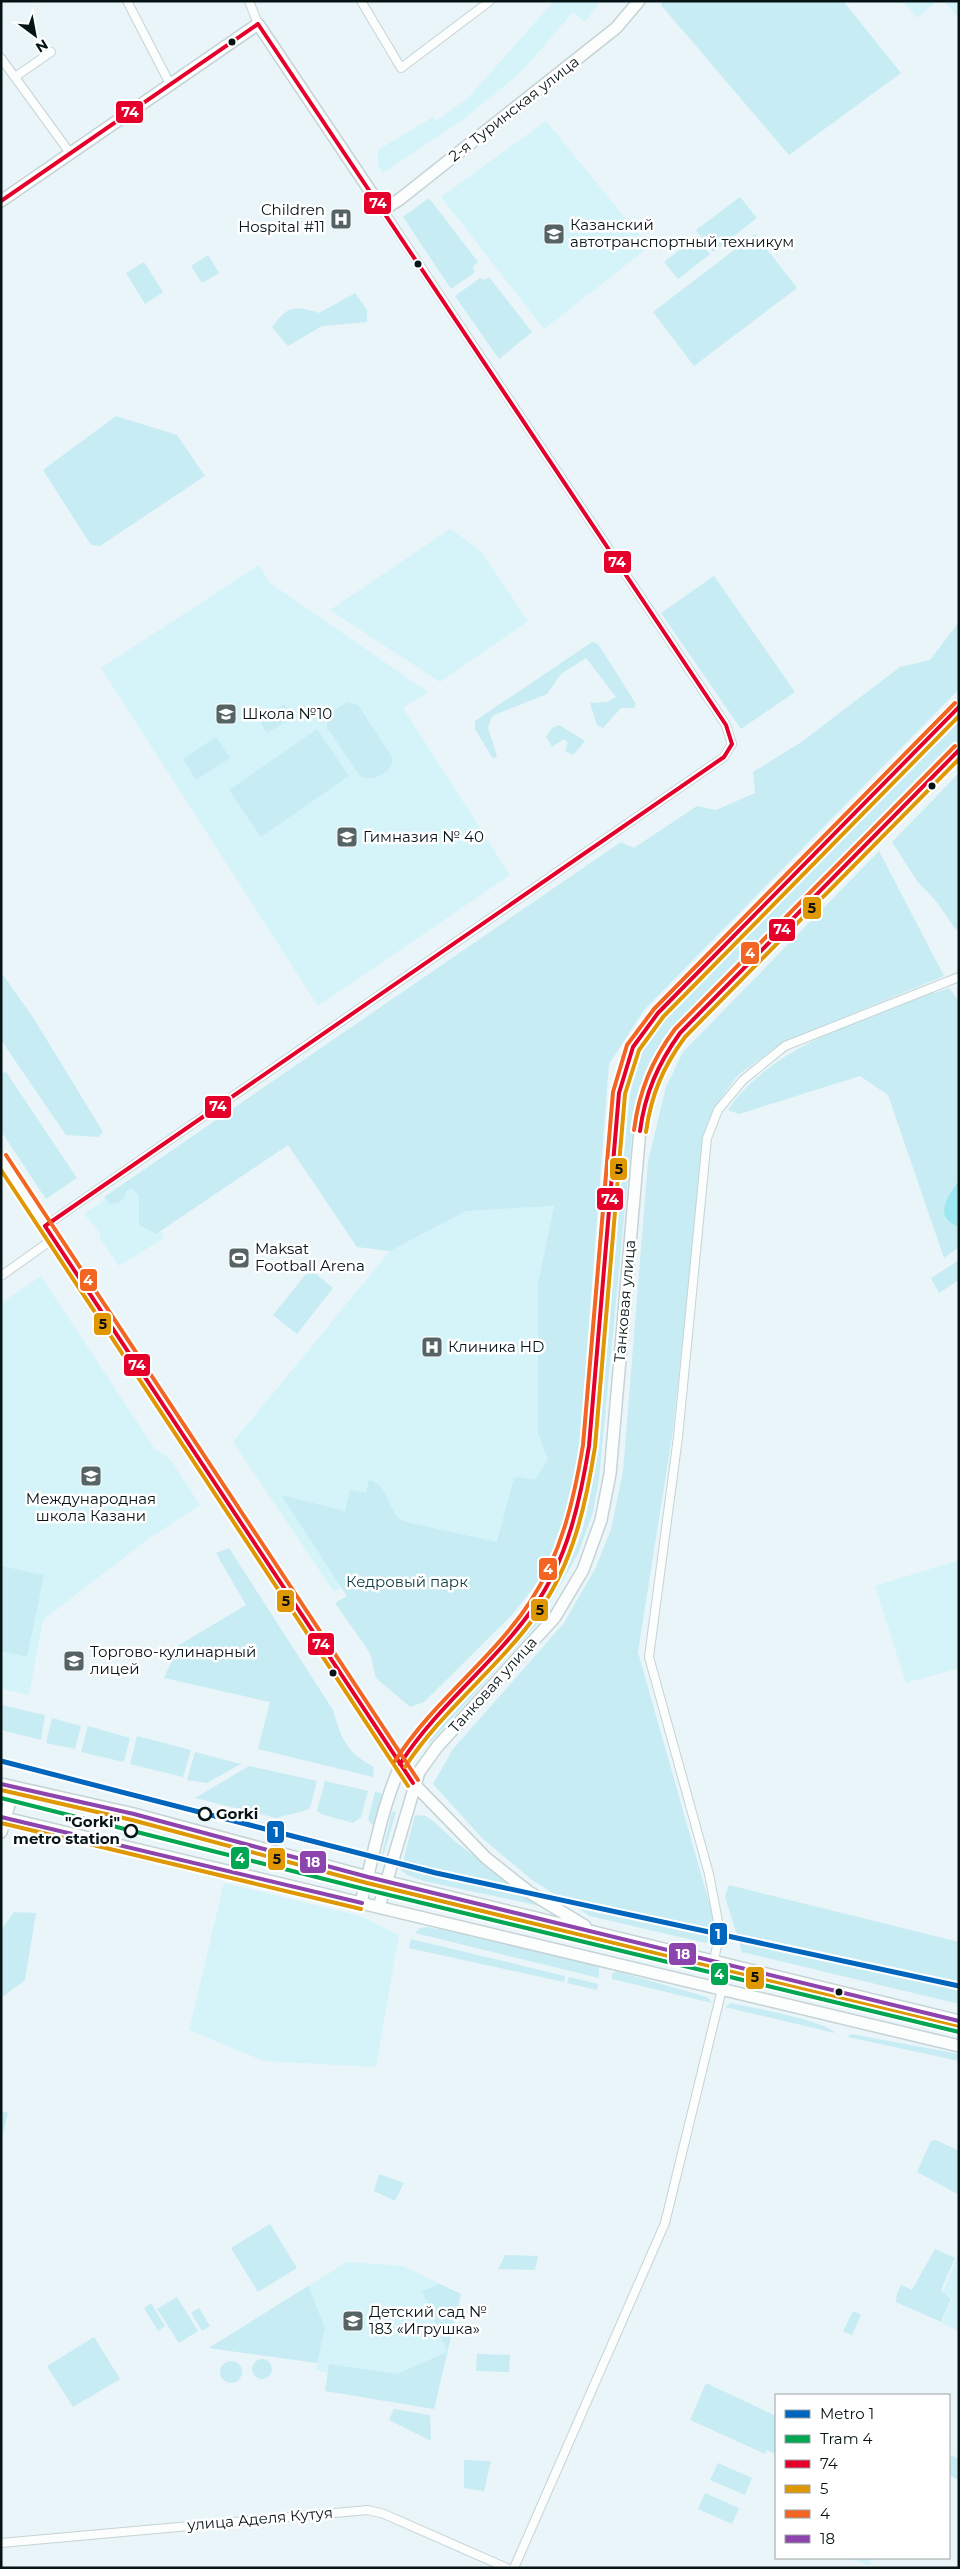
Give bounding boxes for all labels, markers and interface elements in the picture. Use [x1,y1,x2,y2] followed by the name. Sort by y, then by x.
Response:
[10,10,60,60] north arrow
[32,35,51,57] text: N
[227,37,237,47] unlabelled marker
[445,52,583,165] street label: 2-я Туринская улица
[115,100,144,124] line badge: 74
[121,103,139,121] text: 74
[363,191,392,215] line badge: 74
[369,194,387,212] text: 74
[238,200,325,236] place label: Children Hospital #11
[329,207,353,231] hospital icon: Children Hospital #11
[570,215,794,251] place label: Казанский автотранспортный техникум
[542,222,566,246] school or university icon: Казанский автотранспортный техникум
[413,259,423,269] unlabelled marker
[603,550,632,574] line badge: 74
[608,553,626,571] text: 74
[214,702,238,726] school or university icon: Школа №10
[242,704,332,723] place label: Школа №10
[927,781,937,791] unlabelled marker
[335,825,359,849] school or university icon: Гимназия № 40
[363,827,484,846] place label: Гимназия № 40
[802,896,822,920] line badge: 5
[808,899,816,917] text: 5
[768,918,796,942] line badge: 74
[773,920,791,938] text: 74
[740,941,760,965] line badge: 4
[745,944,755,962] text: 4
[204,1095,232,1119] line badge: 74
[209,1097,227,1115] text: 74
[609,1157,628,1181] line badge: 5
[615,1160,623,1178] text: 5
[596,1187,624,1211] line badge: 74
[601,1190,619,1208] text: 74
[255,1239,365,1275] place label: Maksat Football Arena
[610,1239,639,1363] street label: Танковая улица
[227,1246,251,1270] sports icon: Maksat Football Arena
[79,1268,98,1292] line badge: 4
[83,1271,93,1289] text: 4
[93,1312,112,1336] line badge: 5
[99,1315,107,1333] text: 5
[420,1335,444,1359] hospital icon: Клиника HD
[448,1337,544,1356] place label: Клиника HD
[123,1353,151,1377] line badge: 74
[128,1356,146,1374] text: 74
[79,1464,103,1488] school or university icon: Международная школа Казани
[26,1489,156,1525] place label: Международная школа Казани
[538,1557,558,1581] line badge: 4
[543,1560,553,1578] text: 4
[346,1572,468,1591] park label: Кедровый парк
[276,1589,295,1613] line badge: 5
[282,1592,290,1610] text: 5
[530,1598,549,1622] line badge: 5
[536,1601,544,1619] text: 5
[307,1632,335,1656] line badge: 74
[444,1633,541,1737] street label: Танковая улица
[312,1635,330,1653] text: 74
[90,1642,256,1678] place label: Торгово-кулинарный лицей
[62,1649,86,1673] school or university icon: Торгово-кулинарный лицей
[328,1668,338,1678] unlabelled marker
[216,1804,258,1823] place label: Gorki
[198,1807,212,1821] marker: Gorki
[13,1812,120,1848] place label: "Gorki" metro station
[266,1820,285,1844] line badge: 1
[273,1823,279,1841] text: 1
[124,1824,138,1838] marker: "Gorki" metro station
[230,1846,250,1870] line badge: 4
[267,1847,286,1871] line badge: 5
[235,1849,245,1867] text: 4
[273,1850,281,1868] text: 5
[299,1850,327,1874] line badge: 18
[306,1853,320,1871] text: 18
[709,1922,728,1946] line badge: 1
[715,1925,721,1943] text: 1
[668,1942,697,1966] line badge: 18
[676,1945,690,1963] text: 18
[710,1962,729,1986] line badge: 4
[714,1965,724,1983] text: 4
[745,1966,765,1990] line badge: 5
[751,1968,759,1986] text: 5
[834,1987,844,1997] unlabelled marker
[369,2302,487,2338] place label: Детский сад № 183 «Игрушка»
[341,2309,365,2333] school or university icon: Детский сад № 183 «Игрушка»
[775,2394,950,2559] legend
[820,2404,874,2423] text: Metro 1
[820,2429,873,2448] text: Tram 4
[820,2454,838,2473] text: 74
[820,2479,829,2498] text: 5
[185,2503,334,2534] street label: улица Аделя Кутуя
[820,2504,830,2523] text: 4
[820,2529,835,2548] text: 18

